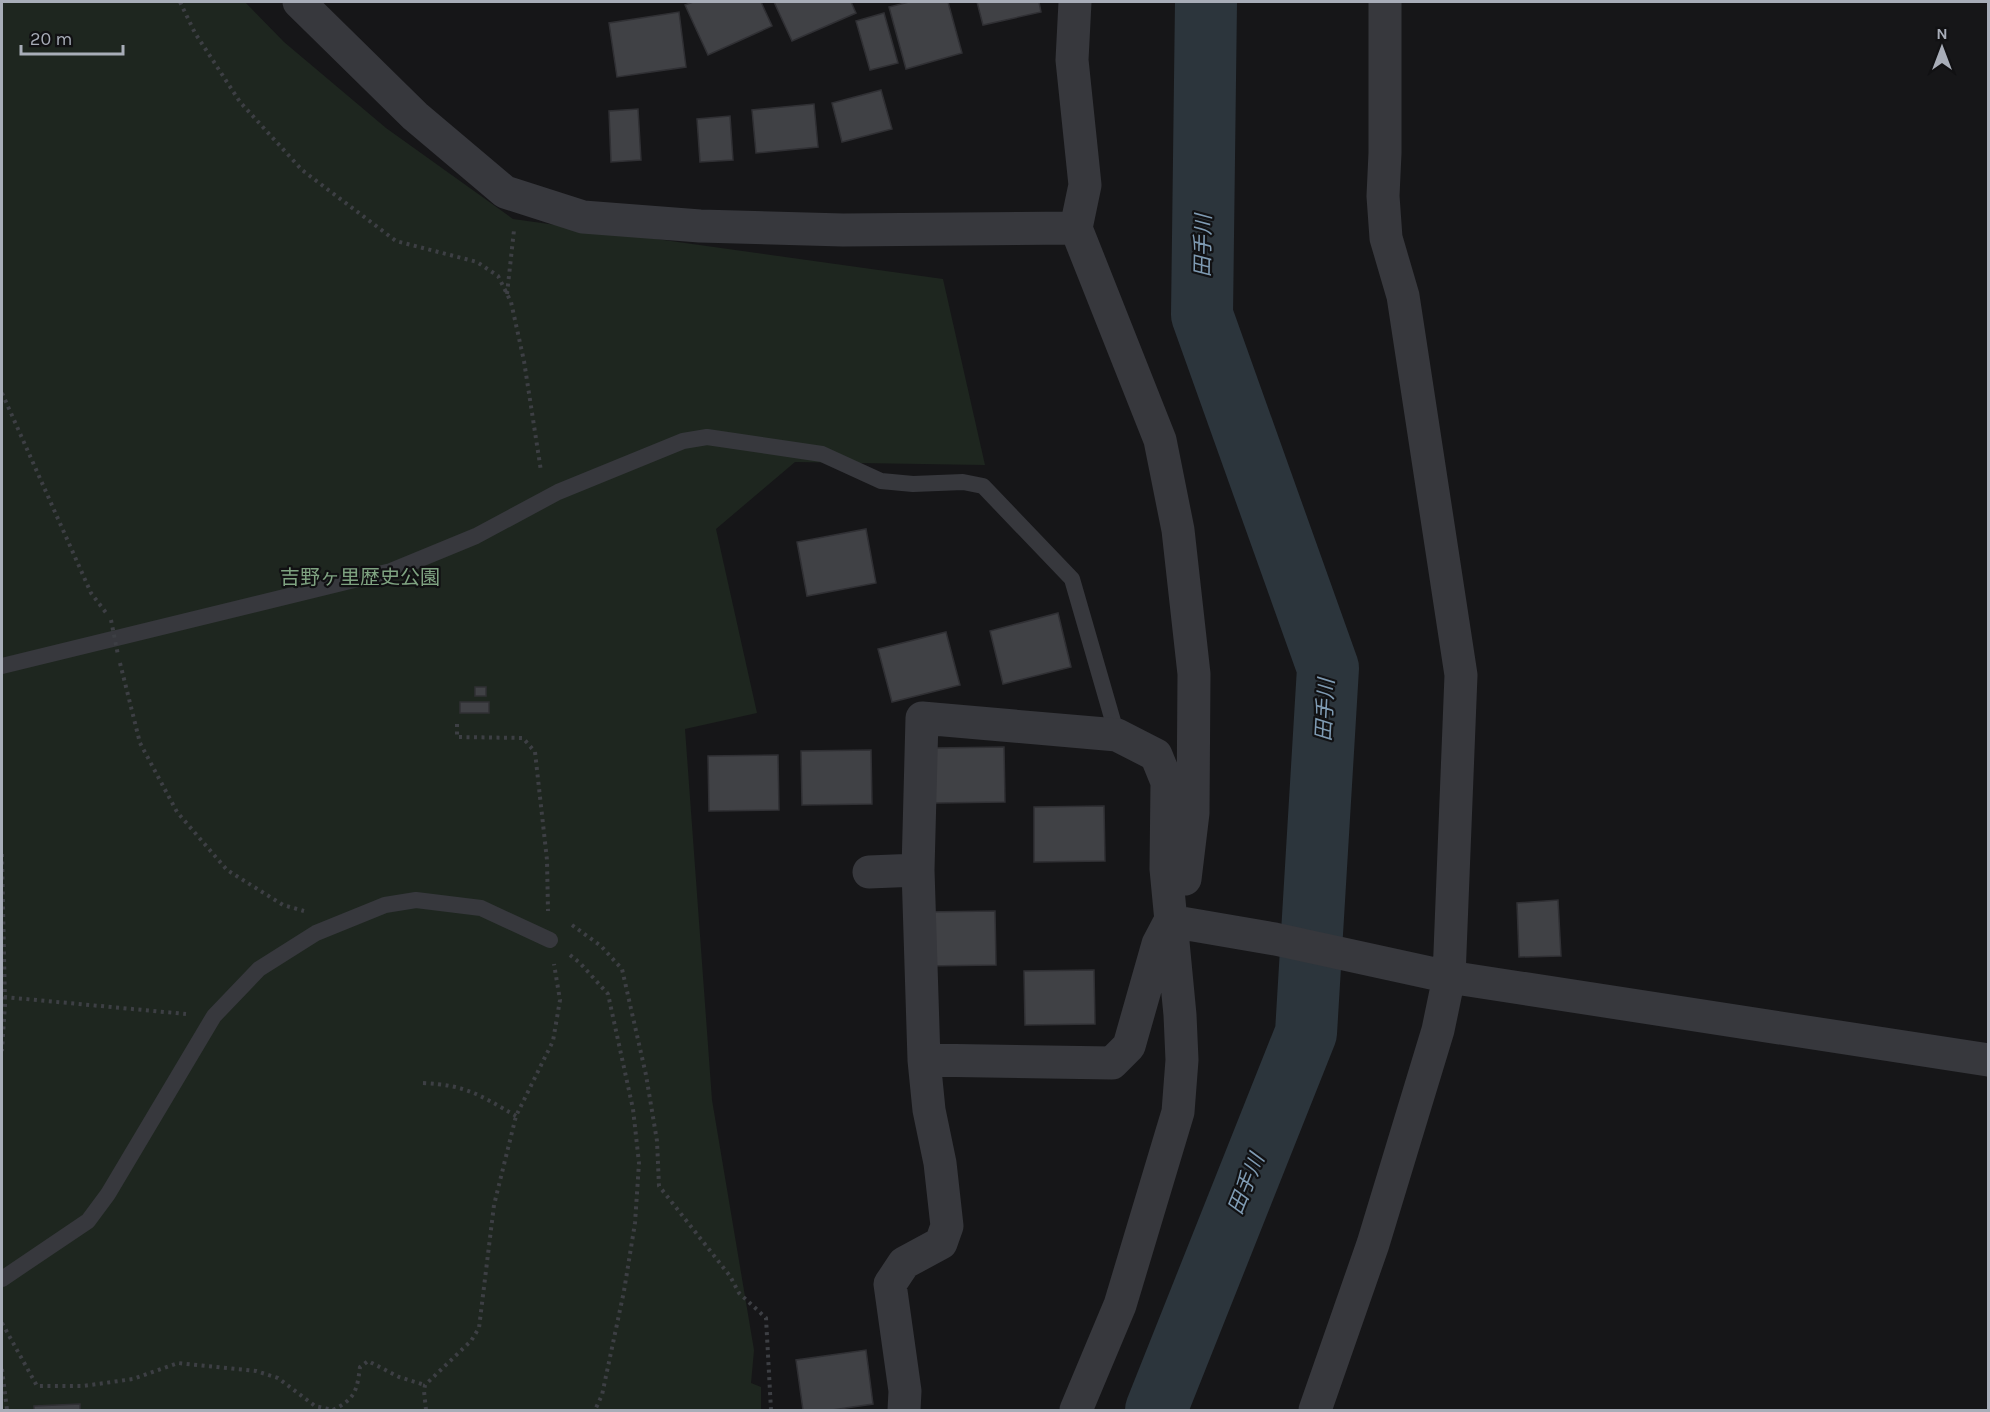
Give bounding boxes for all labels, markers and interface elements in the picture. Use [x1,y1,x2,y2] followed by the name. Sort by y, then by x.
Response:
[21,18,123,56] scale bar
[1912,18,1972,78] north arrow
[1936,24,1948,43] text: N
[30,28,72,50] text: 20 m
[1190,212,1216,278] water label: 田手川
[280,566,440,589] park label: 吉野ヶ里歴史公園
[1311,676,1339,742] water label: 田手川
[1223,1148,1270,1218] water label: 田手川

